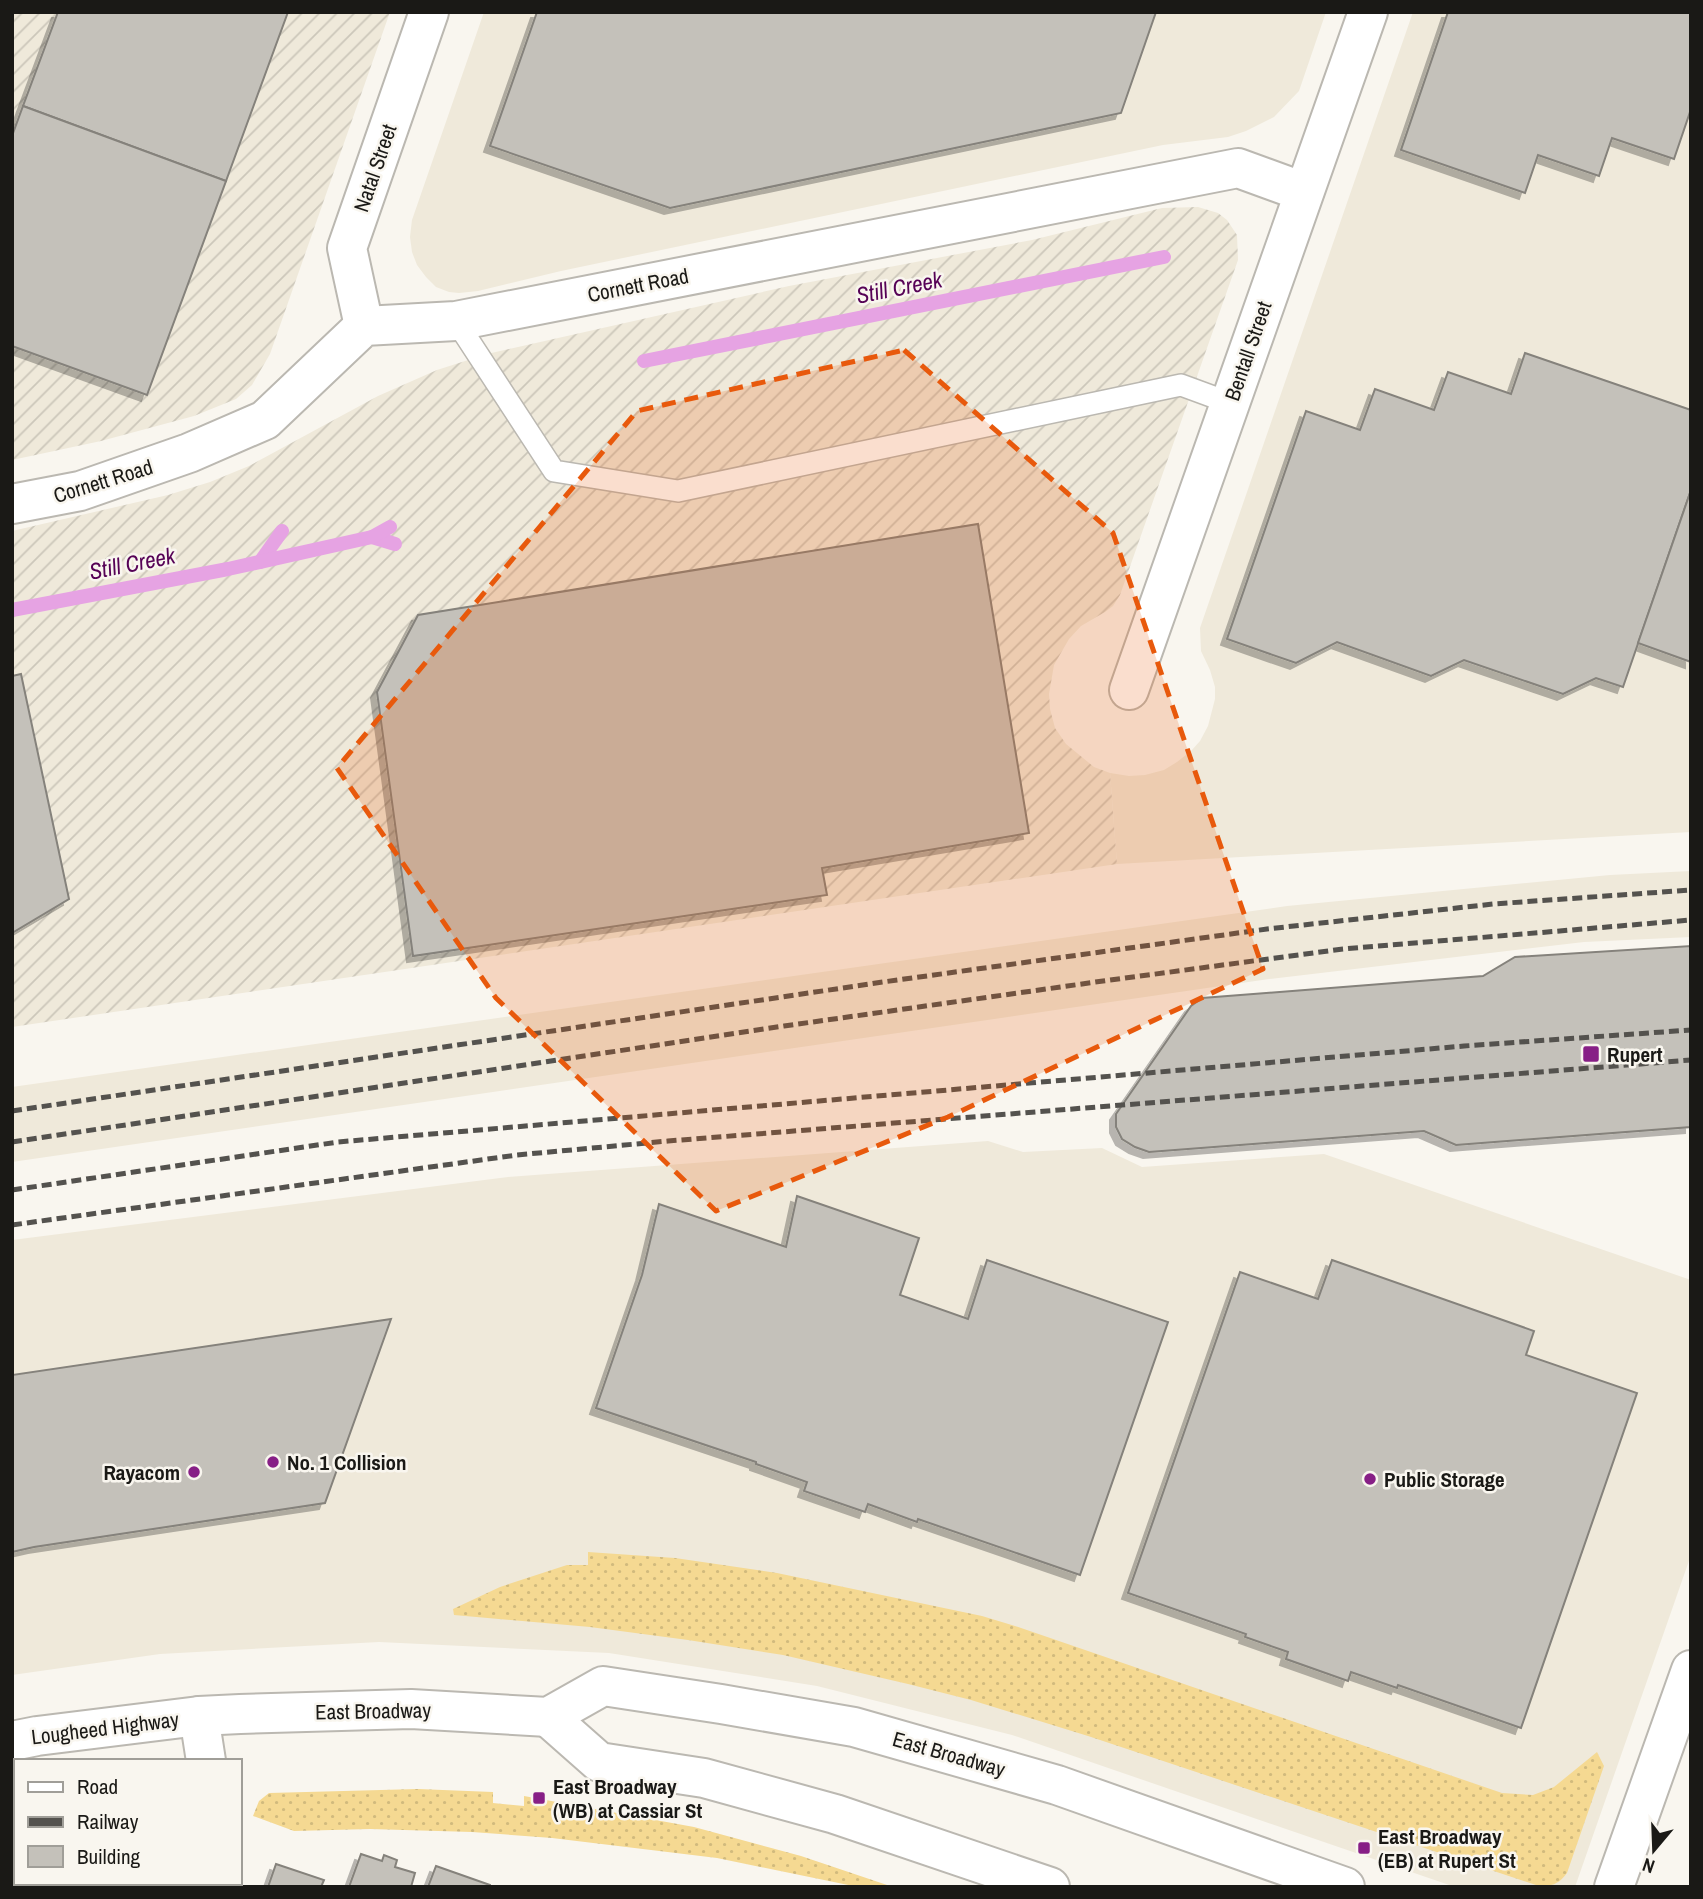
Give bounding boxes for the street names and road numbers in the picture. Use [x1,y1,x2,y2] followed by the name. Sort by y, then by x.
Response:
[346,120,404,216] street label: Natal Street
[585,261,691,309] street label: Cornett Road
[1217,297,1279,405] street label: Bentall Street
[50,452,156,510] street label: Cornett Road
[315,1695,432,1727] street label: East Broadway
[30,1705,181,1751] street label: Lougheed Highway
[889,1724,1009,1784] street label: East Broadway

